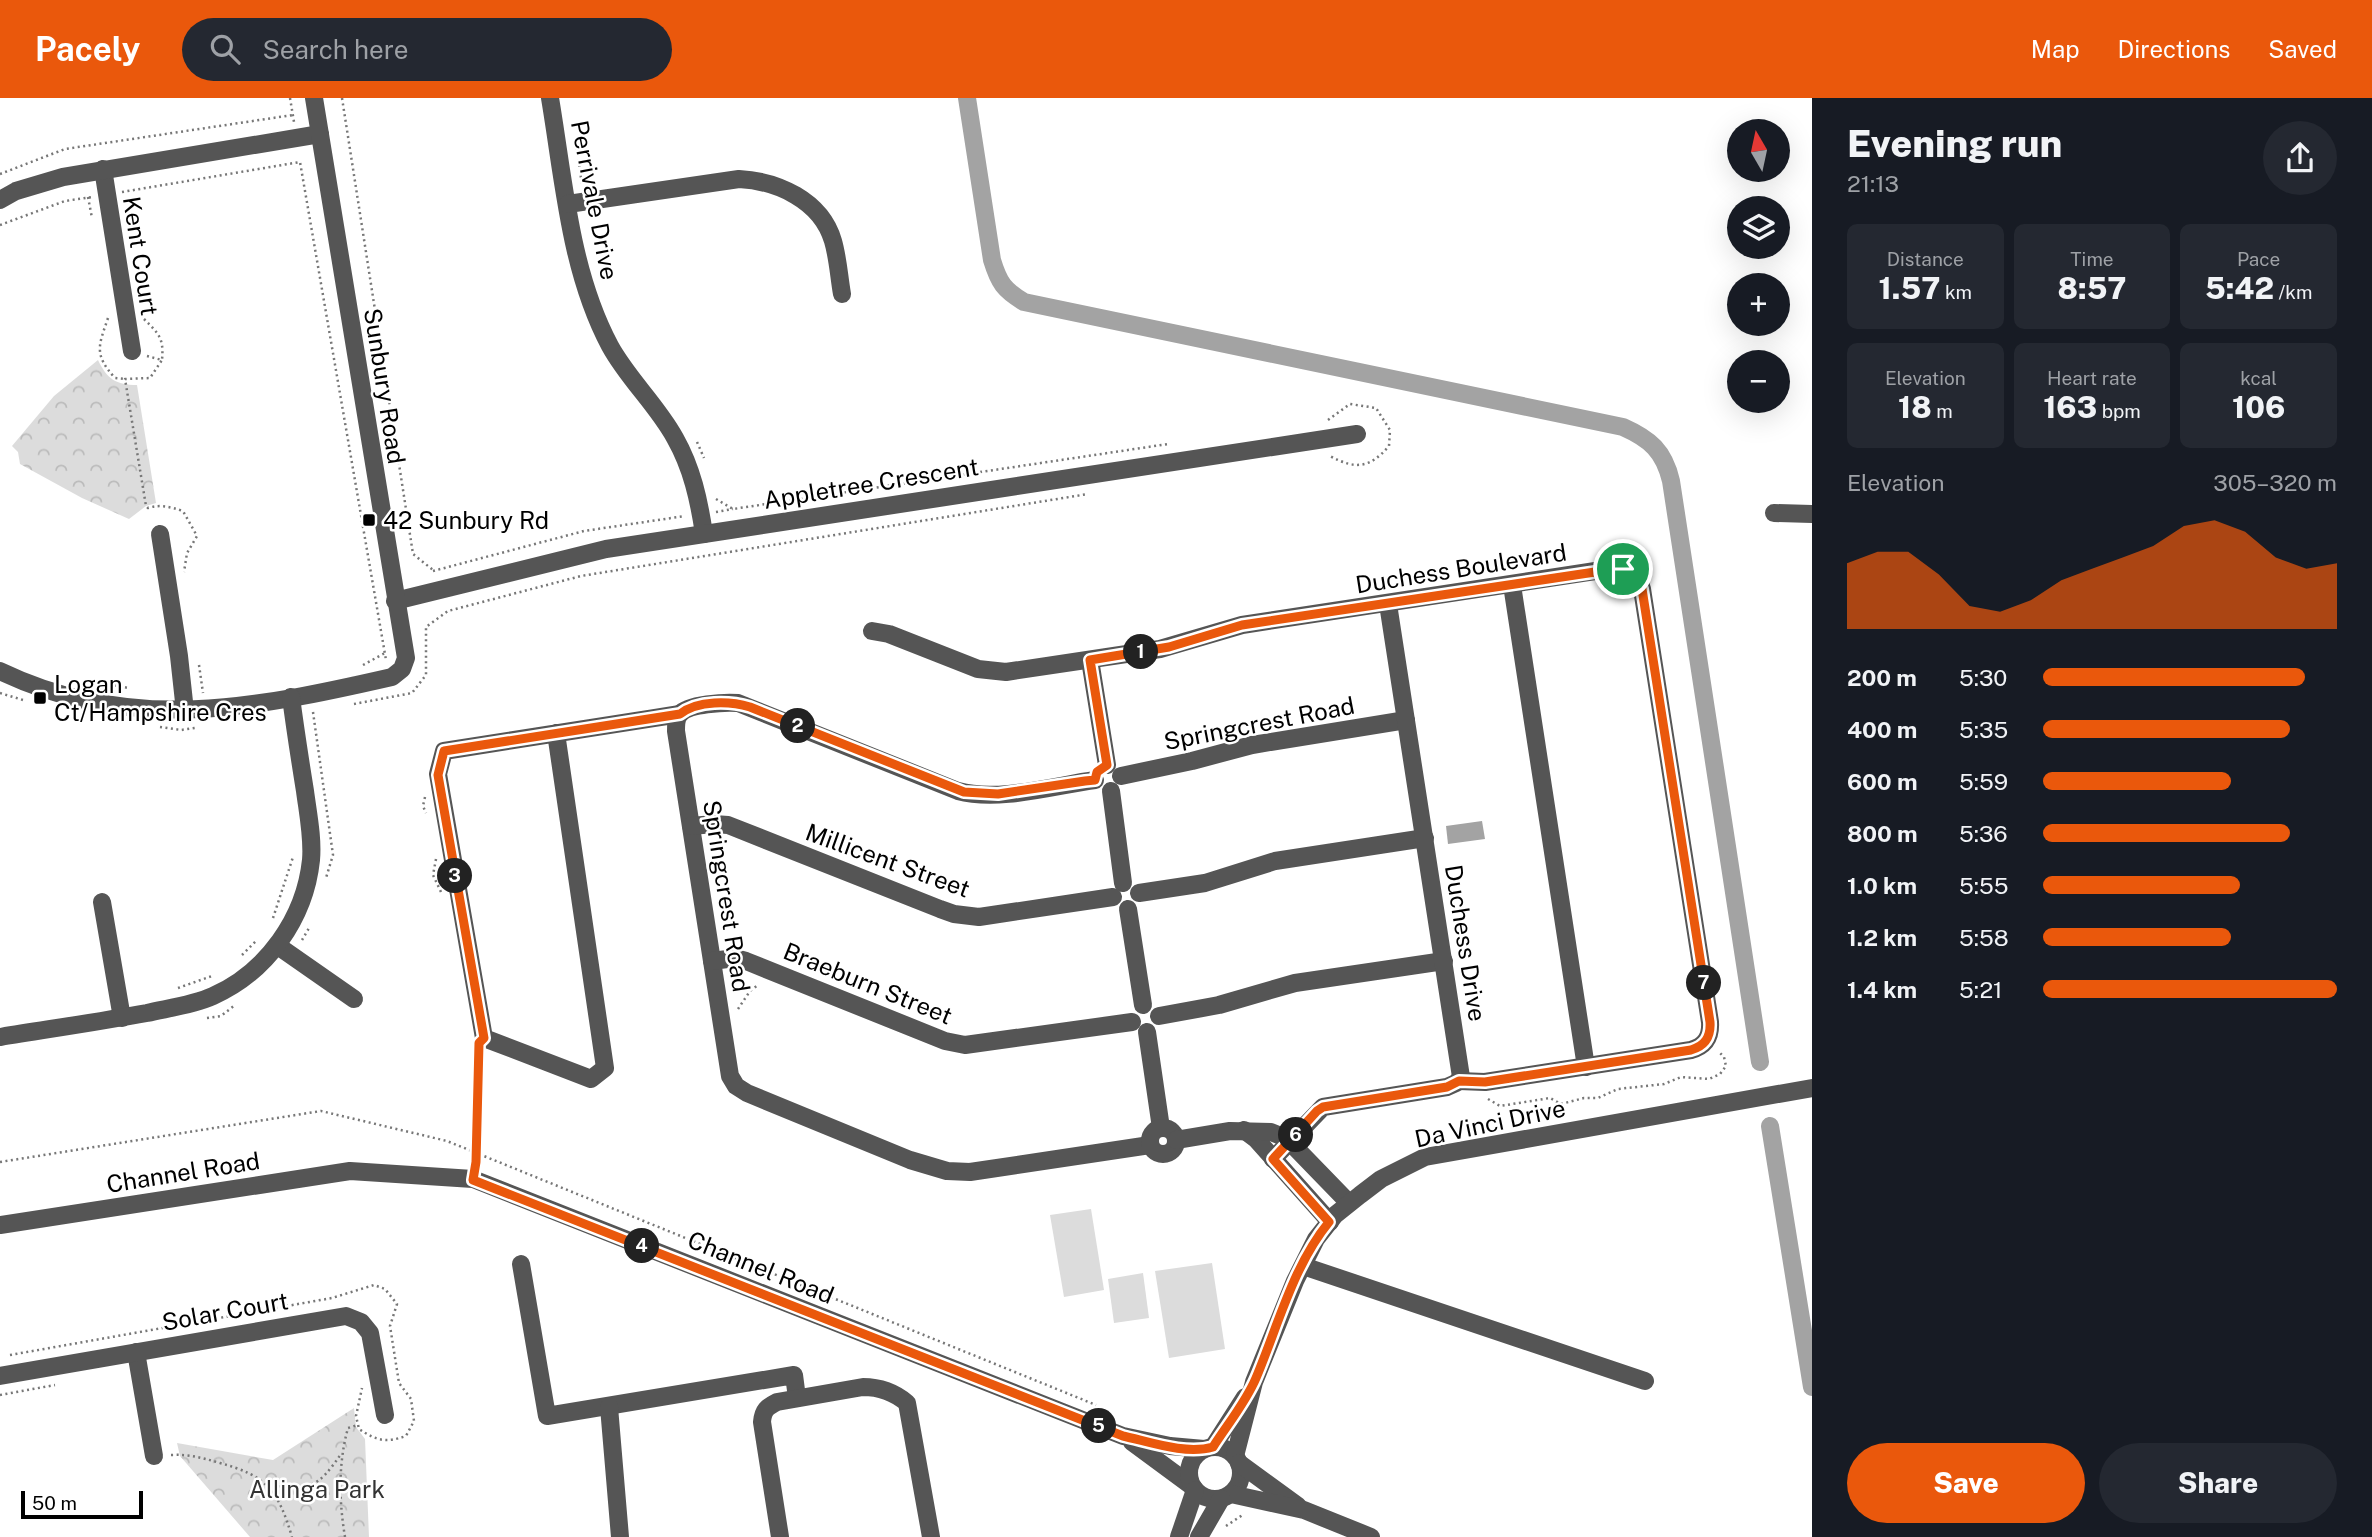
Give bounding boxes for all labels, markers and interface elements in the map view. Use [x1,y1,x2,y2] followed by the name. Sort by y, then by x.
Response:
[182,18,672,81] search box
[35,30,140,68] text: Pacely
[206,30,244,68] icon: search
[262,34,408,65] text: Search here
[2031,35,2080,63] text: Map
[2118,35,2230,63] text: Directions
[2268,35,2337,63] text: Saved
[566,118,624,282] street label: Perrivale Drive
[1727,119,1790,182] north arrow
[1727,119,1790,413] map controls
[1847,121,2062,166] text: Evening run
[2263,121,2337,195] button: share
[1847,170,1899,197] text: 21:13
[118,194,164,318] street label: Kent Court
[1727,196,1790,259] button: layers
[1887,248,1964,270] text: Distance
[2070,248,2114,270] text: Time
[2237,248,2280,270] text: Pace
[1879,270,1940,306] text: 1.57
[2057,270,2127,306] text: 8:57
[2205,270,2274,306] text: 5:42
[1727,273,1790,336] button: +
[1940,281,1972,303] text: km
[2274,281,2312,303] text: /km
[359,306,411,466] street label: Sunbury Road
[1727,350,1790,413] button: −
[1885,367,1966,389] text: Elevation
[2047,367,2137,389] text: Heart rate
[2240,367,2277,389] text: kcal
[1898,389,1932,425] text: 18
[2043,389,2097,425] text: 163
[2232,389,2285,425] text: 106
[1932,400,1953,422] text: m
[2097,400,2141,422] text: bpm
[761,452,981,514] street label: Appletree Crescent
[1847,469,1945,496] text: Elevation
[2213,469,2337,496] text: 305–320 m
[383,506,549,534] place label: 42 Sunbury Rd
[361,512,377,528] marker: 42 Sunbury Rd
[1354,537,1568,599] street label: Duchess Boulevard
[1593,539,1653,599] pin
[1604,550,1642,588] icon: arrive
[1124,634,1158,670] pin: 1
[1136,640,1145,662] text: 1
[1847,664,1917,691] text: 200 m
[1959,664,2007,691] text: 5:30
[54,670,267,726] place label: Logan Ct/Hampshire Cres
[32,690,48,706] marker: Logan Ct/Hampshire Cres
[1161,691,1357,755] street label: Springcrest Road
[780,708,816,744] pin: 2
[791,714,804,736] text: 2
[1847,716,1917,743] text: 400 m
[1959,716,2008,743] text: 5:35
[1847,768,1917,795] text: 600 m
[1959,768,2008,795] text: 5:59
[698,798,756,994] street label: Springcrest Road
[802,817,974,903] street label: Millicent Street
[1847,820,1918,847] text: 800 m
[1959,820,2008,847] text: 5:36
[438,858,472,894] pin: 3
[1440,863,1492,1023] street label: Duchess Drive
[448,864,461,886] text: 3
[1847,872,1917,899] text: 1.0 km
[1959,872,2008,899] text: 5:55
[1847,924,1917,951] text: 1.2 km
[1959,924,2009,951] text: 5:58
[780,936,956,1030] street label: Braeburn Street
[1686,966,1722,1001] pin: 7
[1698,971,1709,993] text: 7
[1847,976,1917,1003] text: 1.4 km
[1959,976,2002,1003] text: 5:21
[1412,1093,1568,1153] street label: Da Vinci Drive
[1278,1118,1314,1152] pin: 6
[1289,1123,1302,1145] text: 6
[104,1146,262,1198] street label: Channel Road
[684,1225,838,1309] street label: Channel Road
[624,1228,660,1264] pin: 4
[635,1234,648,1256] text: 4
[160,1286,290,1336] street label: Solar Court
[1082,1408,1116,1444] pin: 5
[1092,1414,1105,1436] text: 5
[1847,1443,2085,1523] button: Save
[2099,1443,2337,1523] button: Share
[249,1475,385,1503] park label: Allinga Park
[21,1488,144,1520] scale bar
[32,1492,77,1514] text: 50 m

